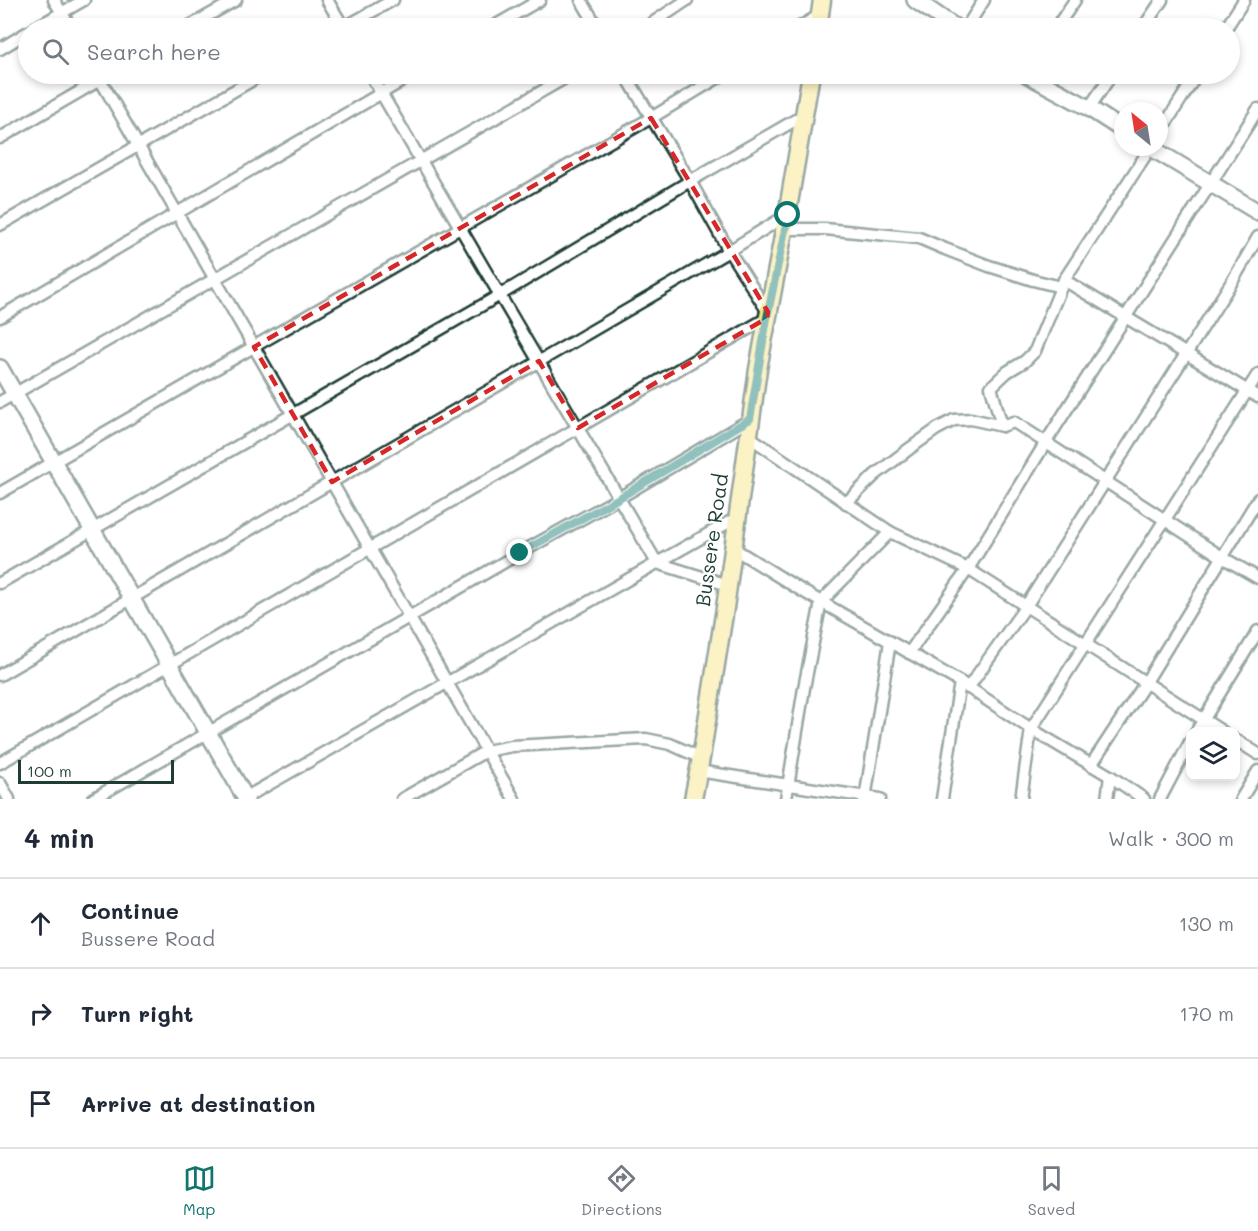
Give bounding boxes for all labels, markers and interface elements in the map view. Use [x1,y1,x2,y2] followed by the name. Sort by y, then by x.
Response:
[18,18,1240,84] search box
[39,35,72,68] icon: search
[87,37,221,66] text: Search here
[1114,102,1168,156] north arrow
[774,201,800,227] route start
[689,472,733,608] street label: Bussere Road
[506,539,532,565] route end
[1186,727,1240,781] map controls
[1186,727,1240,781] button: layers
[18,757,174,784] scale bar
[27,760,72,781] text: 100 m
[24,821,94,855] text: 4 min
[1108,825,1234,851] text: Walk · 300 m
[81,896,179,925] text: Continue
[24,907,57,940] icon: ahead
[1179,910,1234,936] text: 130 m
[81,925,215,951] text: Bussere Road
[24,997,57,1030] icon: right
[81,999,193,1028] text: Turn right
[1179,1000,1234,1026] text: 170 m
[24,1087,57,1120] icon: arrive
[81,1089,316,1118] text: Arrive at destination
[183,1162,216,1219] tab: Map
[581,1162,662,1219] tab: Directions
[1028,1162,1075,1219] tab: Saved

